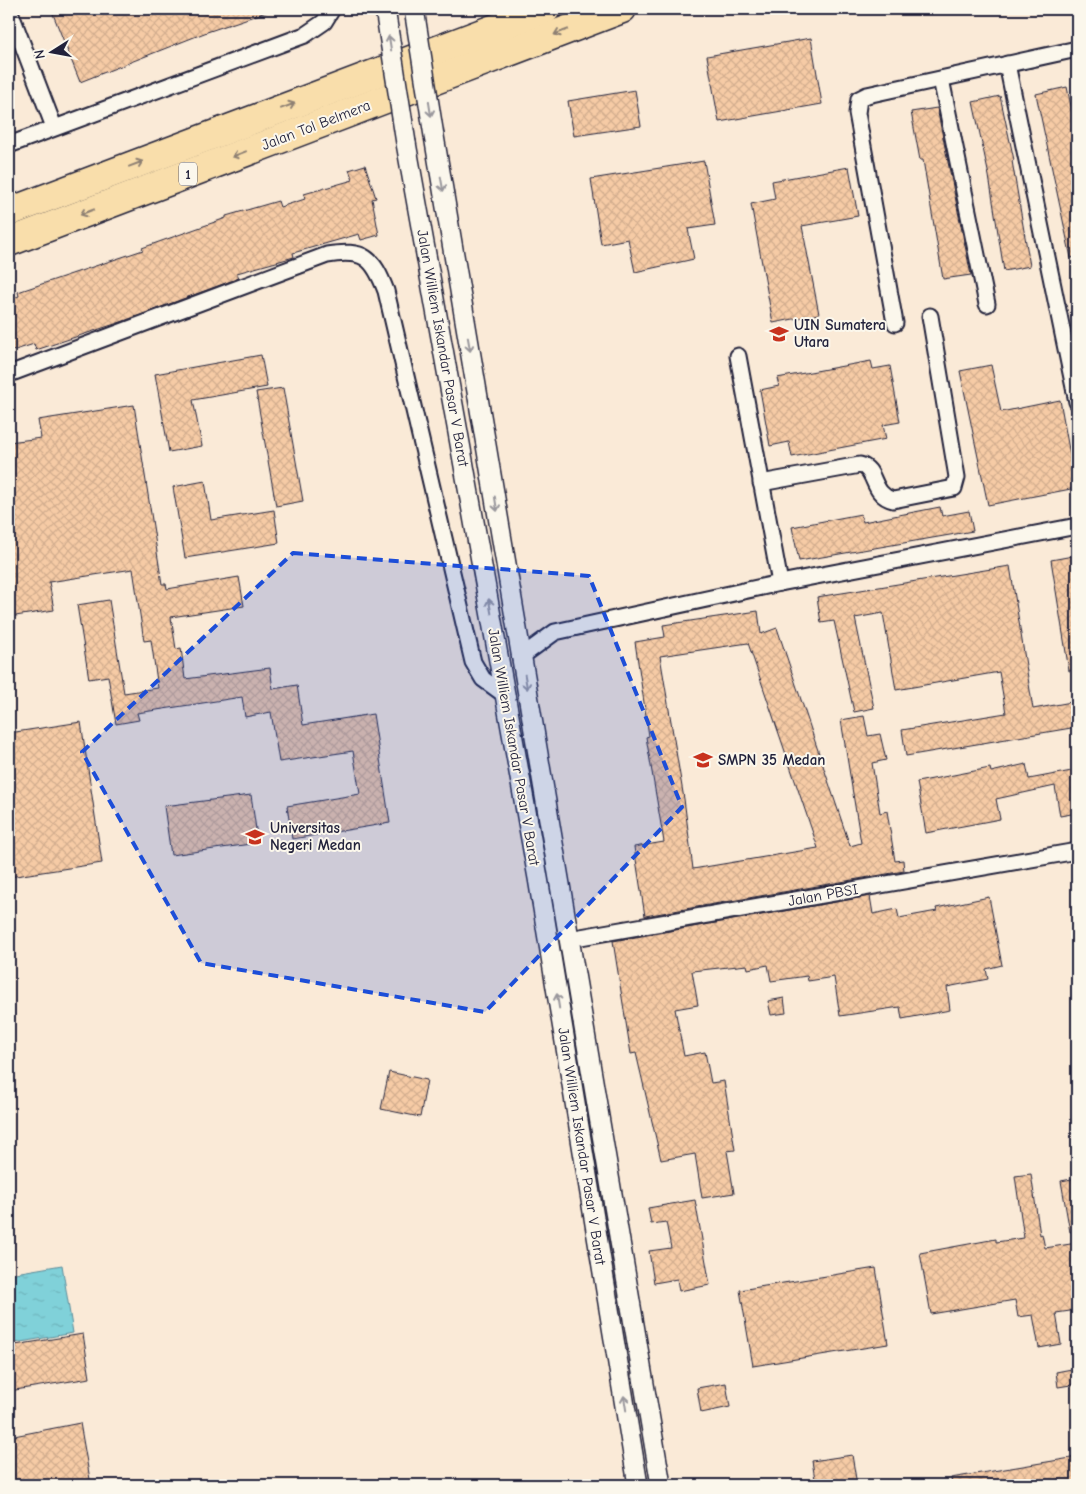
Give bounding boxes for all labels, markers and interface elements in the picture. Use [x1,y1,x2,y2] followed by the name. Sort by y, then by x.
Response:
[28,28,78,78] north arrow
[553,28,569,37] one-way arrow
[385,35,395,51] one-way arrow
[31,48,49,60] text: N
[259,96,373,154] street label: Jalan Tol Belmera
[425,100,435,116] one-way arrow
[281,101,296,110] one-way arrow
[232,150,247,159] one-way arrow
[128,159,143,168] one-way arrow
[179,162,197,185] road number: 1
[438,176,448,192] one-way arrow
[80,208,95,217] one-way arrow
[413,228,473,469] street label: Jalan Williem Iskandar Pasar V Barat
[794,316,886,351] place label: UIN Sumatera Utara
[768,323,790,345] school or university icon: UIN Sumatera Utara
[465,336,475,352] one-way arrow
[492,496,502,512] one-way arrow
[484,599,494,615] one-way arrow
[484,627,544,868] street label: Jalan Williem Iskandar Pasar V Barat
[521,674,531,690] one-way arrow
[692,749,714,771] school or university icon: SMPN 35 Medan
[718,751,825,769] place label: SMPN 35 Medan
[270,819,361,854] place label: Universitas Negeri Medan
[244,826,266,848] school or university icon: Universitas Negeri Medan
[787,880,860,910] street label: Jalan PBSI
[552,993,562,1009] one-way arrow
[554,1026,610,1267] street label: Jalan Williem Iskandar Pasar V Barat
[619,1395,629,1411] one-way arrow

